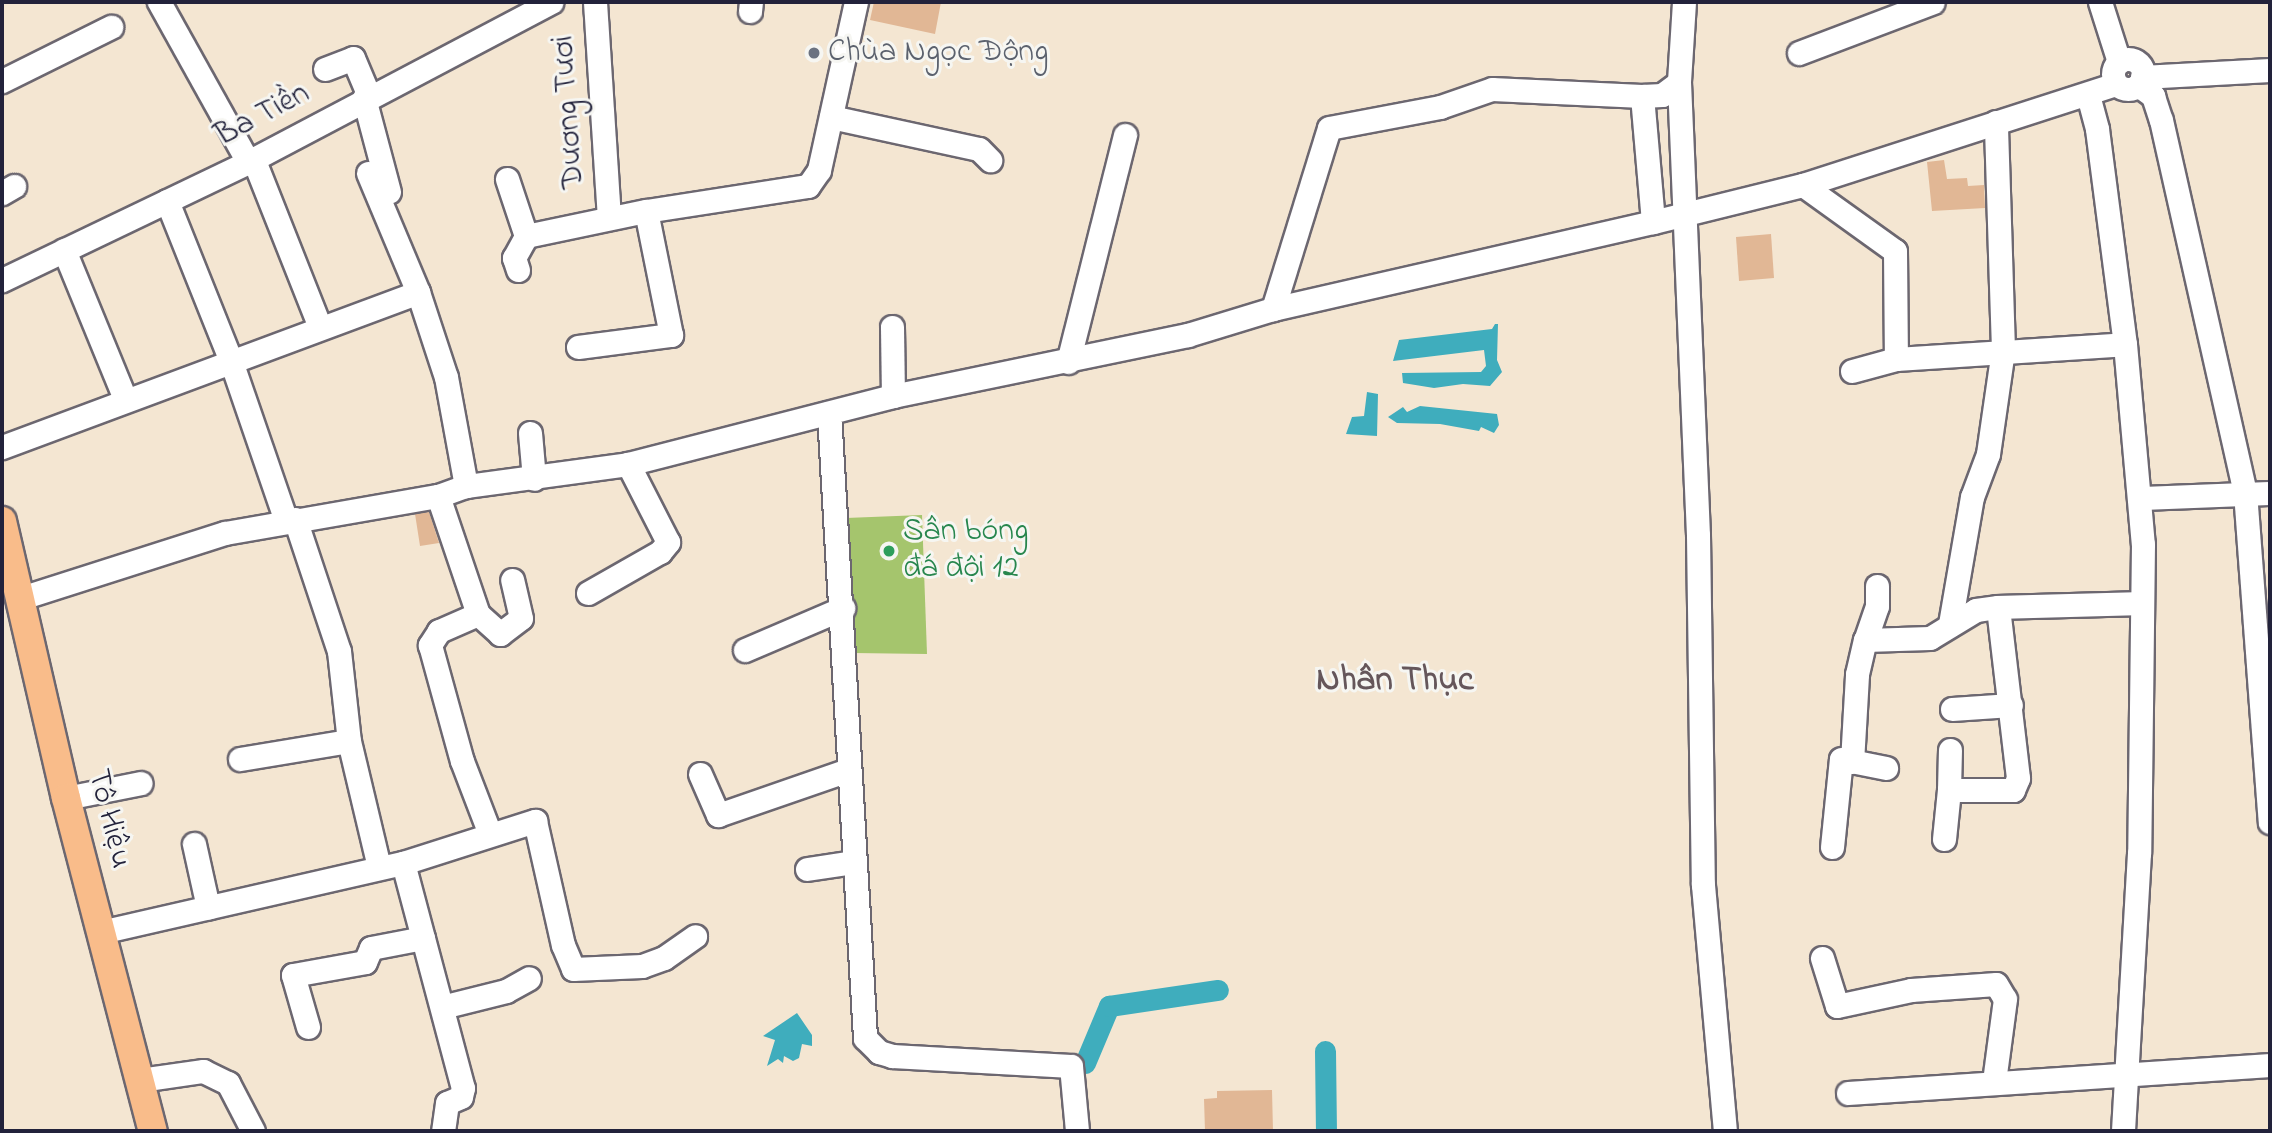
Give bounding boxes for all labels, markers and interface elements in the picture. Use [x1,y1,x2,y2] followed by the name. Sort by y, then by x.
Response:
[545,34,595,190] street label: Dương Tươi
[828,34,1048,72] place label: Chùa Ngọc Động
[806,45,822,61] marker: Chùa Ngọc Động
[209,75,317,157] street label: Ba Tiền
[903,514,1028,589] place label: Sân bóng đá đội 12
[881,543,897,559] marker: Sân bóng đá đội 12
[1316,660,1474,702] district label: Nhân Thục
[77,765,139,873] street label: Tô Hiệu

